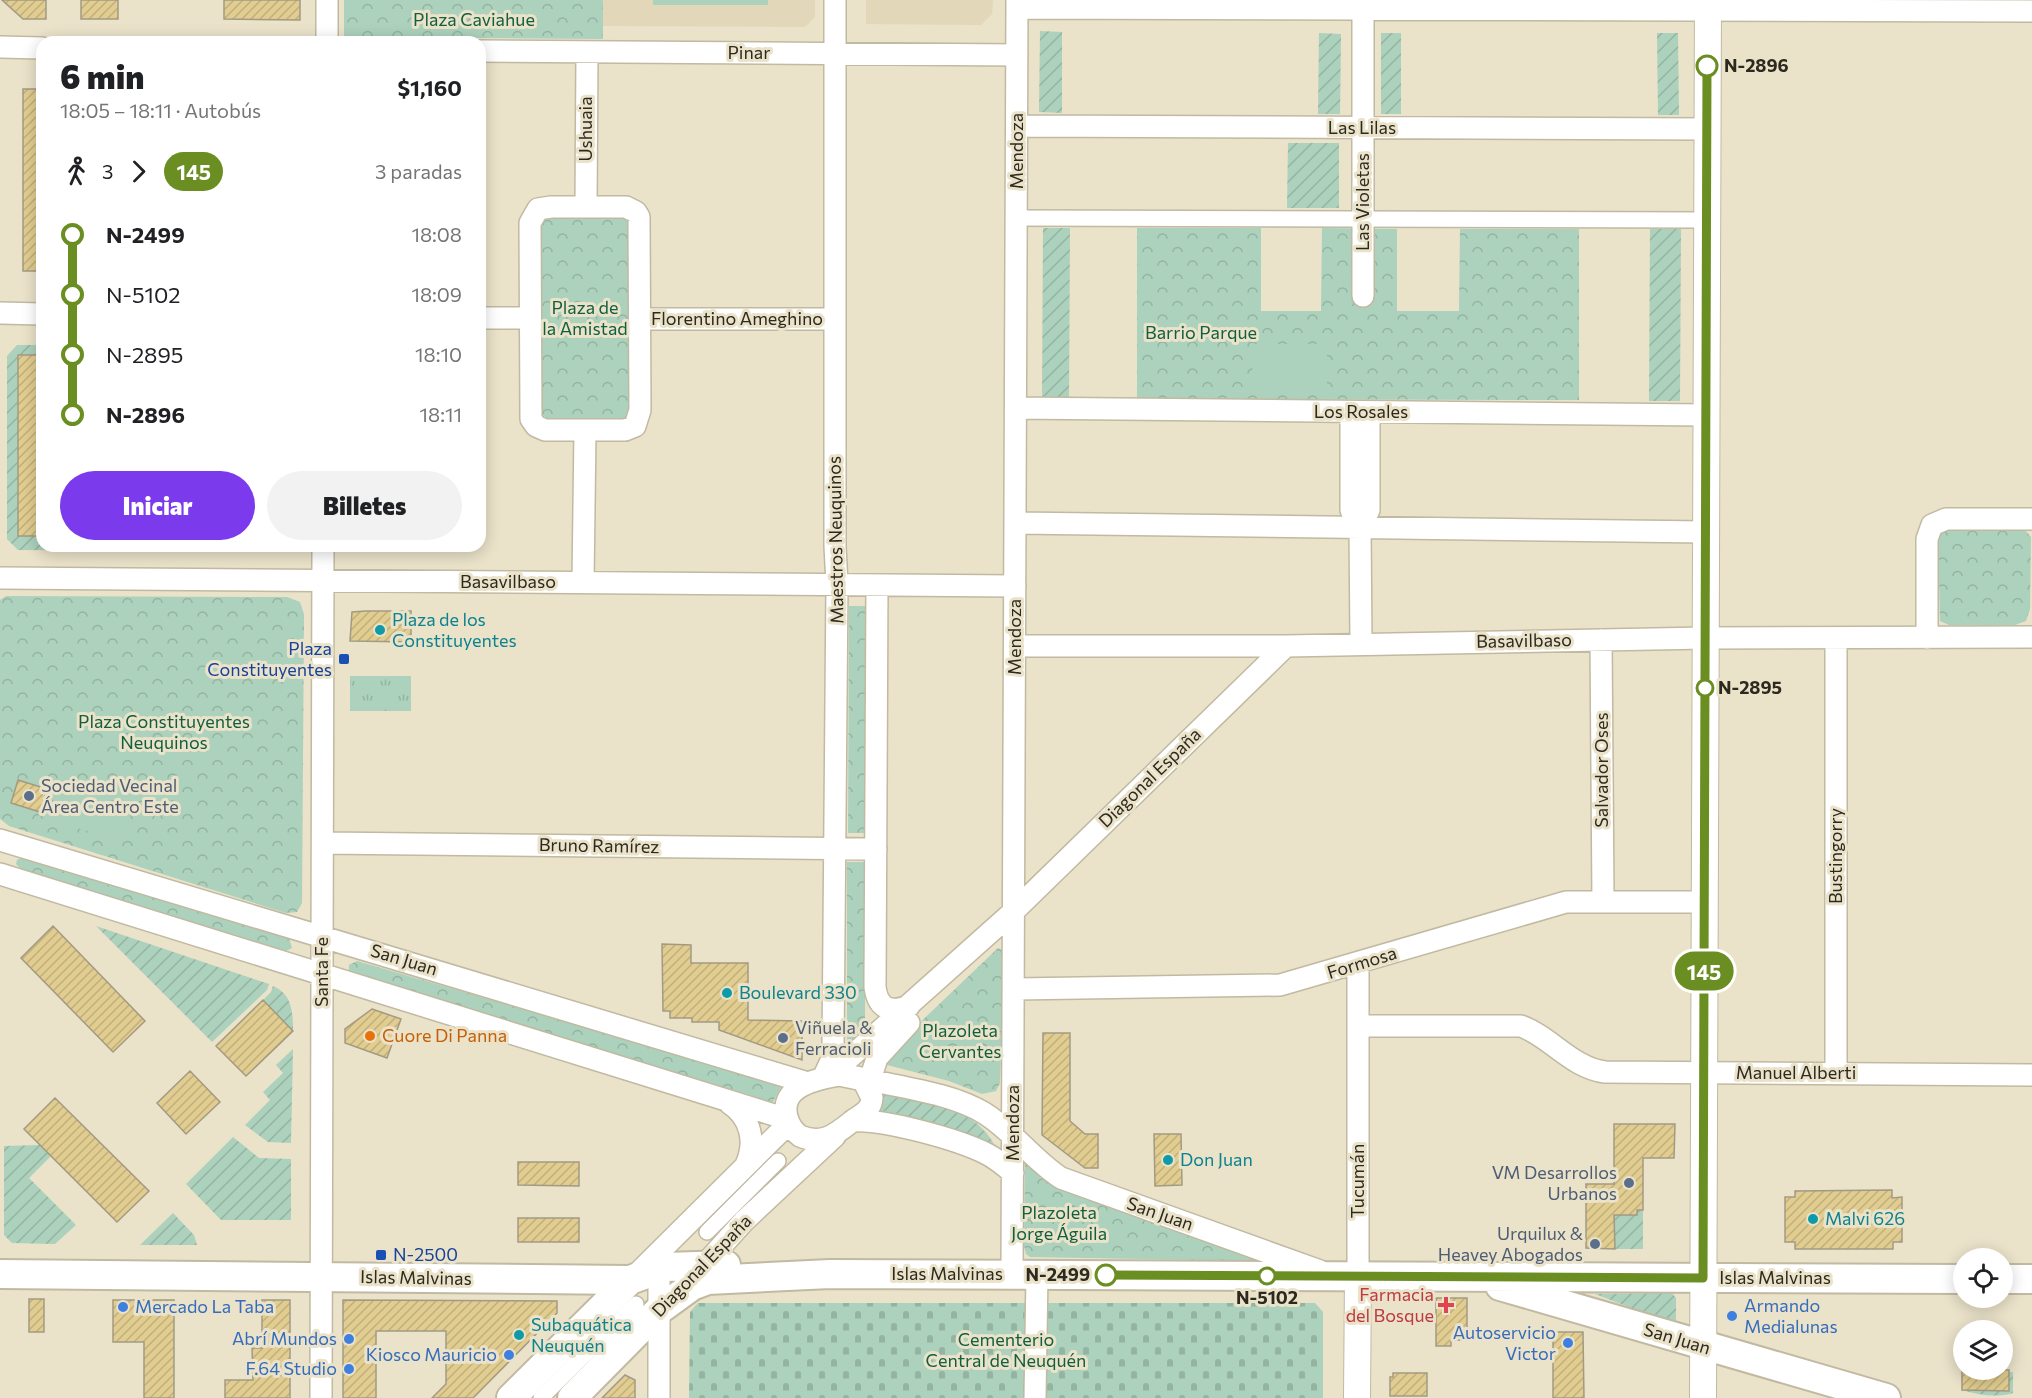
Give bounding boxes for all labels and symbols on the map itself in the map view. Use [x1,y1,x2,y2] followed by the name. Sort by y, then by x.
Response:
[413,8,535,30] park label: Plaza Caviahue
[728,41,770,63] street label: Pinar
[1724,54,1789,76] place label: N-2896
[1696,55,1718,77] marker: N-2896
[574,96,596,162] street label: Ushuaia
[1005,113,1027,189] street label: Mendoza
[1328,116,1396,138] street label: Las Lilas
[1351,153,1373,251] street label: Las Violetas
[542,296,628,339] park label: Plaza de la Amistad
[651,307,823,329] street label: Florentino Ameghino
[1145,321,1257,343] park label: Barrio Parque
[1314,400,1408,422] street label: Los Rosales
[823,456,847,624] street label: Maestros Neuquinos
[460,570,556,592] street label: Basavilbaso
[1003,599,1025,675] street label: Mendoza
[392,608,517,651] place label: Plaza de los Constituyentes
[373,623,387,637] marker: Plaza de los Constituyentes
[1476,628,1572,652] street label: Basavilbaso
[207,637,332,680] place label: Plaza Constituyentes
[337,652,351,666] marker: Plaza Constituyentes
[1718,676,1782,698] place label: N-2895
[1696,679,1714,697] marker: N-2895
[78,710,250,753] park label: Plaza Constituyentes Neuquinos
[1590,712,1612,828] street label: Salvador Oses
[1093,723,1205,832] street label: Diagonal España
[41,774,179,817] place label: Sociedad Vecinal Área Centro Este
[22,789,36,803] marker: Sociedad Vecinal Área Centro Este
[1824,808,1846,904] street label: Bustingorry
[539,833,659,857] street label: Bruno Ramírez
[310,937,332,1007] street label: Santa Fe
[368,938,440,980] street label: San Juan
[1324,941,1399,983] street label: Formosa
[1670,952,1738,990] line badge: 145
[739,981,857,1003] place label: Boulevard 330
[720,986,734,1000] marker: Boulevard 330
[795,1016,873,1059] place label: Viñuela & Ferracioli
[919,1019,1001,1062] park label: Plazoleta Cervantes
[382,1024,507,1046] place label: Cuore Di Panna
[363,1029,377,1043] marker: Cuore Di Panna
[776,1031,790,1045] marker: Viñuela & Ferracioli
[1736,1061,1856,1083] street label: Manuel Alberti
[1001,1085,1023,1161] street label: Mendoza
[1346,1144,1368,1218] street label: Tucumán
[1180,1148,1253,1170] place label: Don Juan
[1161,1153,1175,1167] marker: Don Juan
[1492,1161,1617,1204] place label: VM Desarrollos Urbanos
[1622,1176,1636,1190] marker: VM Desarrollos Urbanos
[1124,1191,1196,1235] street label: San Juan
[1011,1201,1107,1244] park label: Plazoleta Jorge Águila
[1825,1207,1905,1229] place label: Malvi 626
[647,1209,756,1321] street label: Diagonal España
[1806,1212,1820,1226] marker: Malvi 626
[1438,1222,1583,1265] place label: Urquilux & Heavey Abogados
[1588,1237,1602,1251] marker: Urquilux & Heavey Abogados
[393,1243,458,1265] place label: N-2500
[374,1248,388,1262] marker: N-2500
[891,1262,1003,1284] street label: Islas Malvinas
[1026,1263,1090,1285] place label: N-2499
[1095,1264,1117,1286] marker: N-2499
[360,1265,472,1289] street label: Islas Malvinas
[1719,1266,1831,1288] street label: Islas Malvinas
[1258,1267,1276,1285] marker: N-5102
[1346,1283,1434,1326] place label: Farmacia del Bosque
[1236,1286,1298,1308] place label: N-5102
[1744,1294,1838,1337] place label: Armando Medialunas
[135,1295,274,1317] place label: Mercado La Taba
[1439,1298,1453,1312] marker: Farmacia del Bosque
[116,1300,130,1314] marker: Mercado La Taba
[1725,1309,1739,1323] marker: Armando Medialunas
[531,1313,632,1356] place label: Subaquática Neuquén
[1641,1317,1713,1359] street label: San Juan
[1453,1321,1556,1364] place label: Autoservicio Victor
[232,1327,337,1349] place label: Abrí Mundos
[512,1328,526,1342] marker: Subaquática Neuquén
[926,1328,1086,1371] park label: Cementerio Central de Neuquén
[342,1332,356,1346] marker: Abrí Mundos
[1561,1336,1575,1350] marker: Autoservicio Victor
[366,1343,497,1365] place label: Kiosco Mauricio
[502,1348,516,1362] marker: Kiosco Mauricio
[246,1357,337,1379] place label: F.64 Studio
[342,1362,356,1376] marker: F.64 Studio

